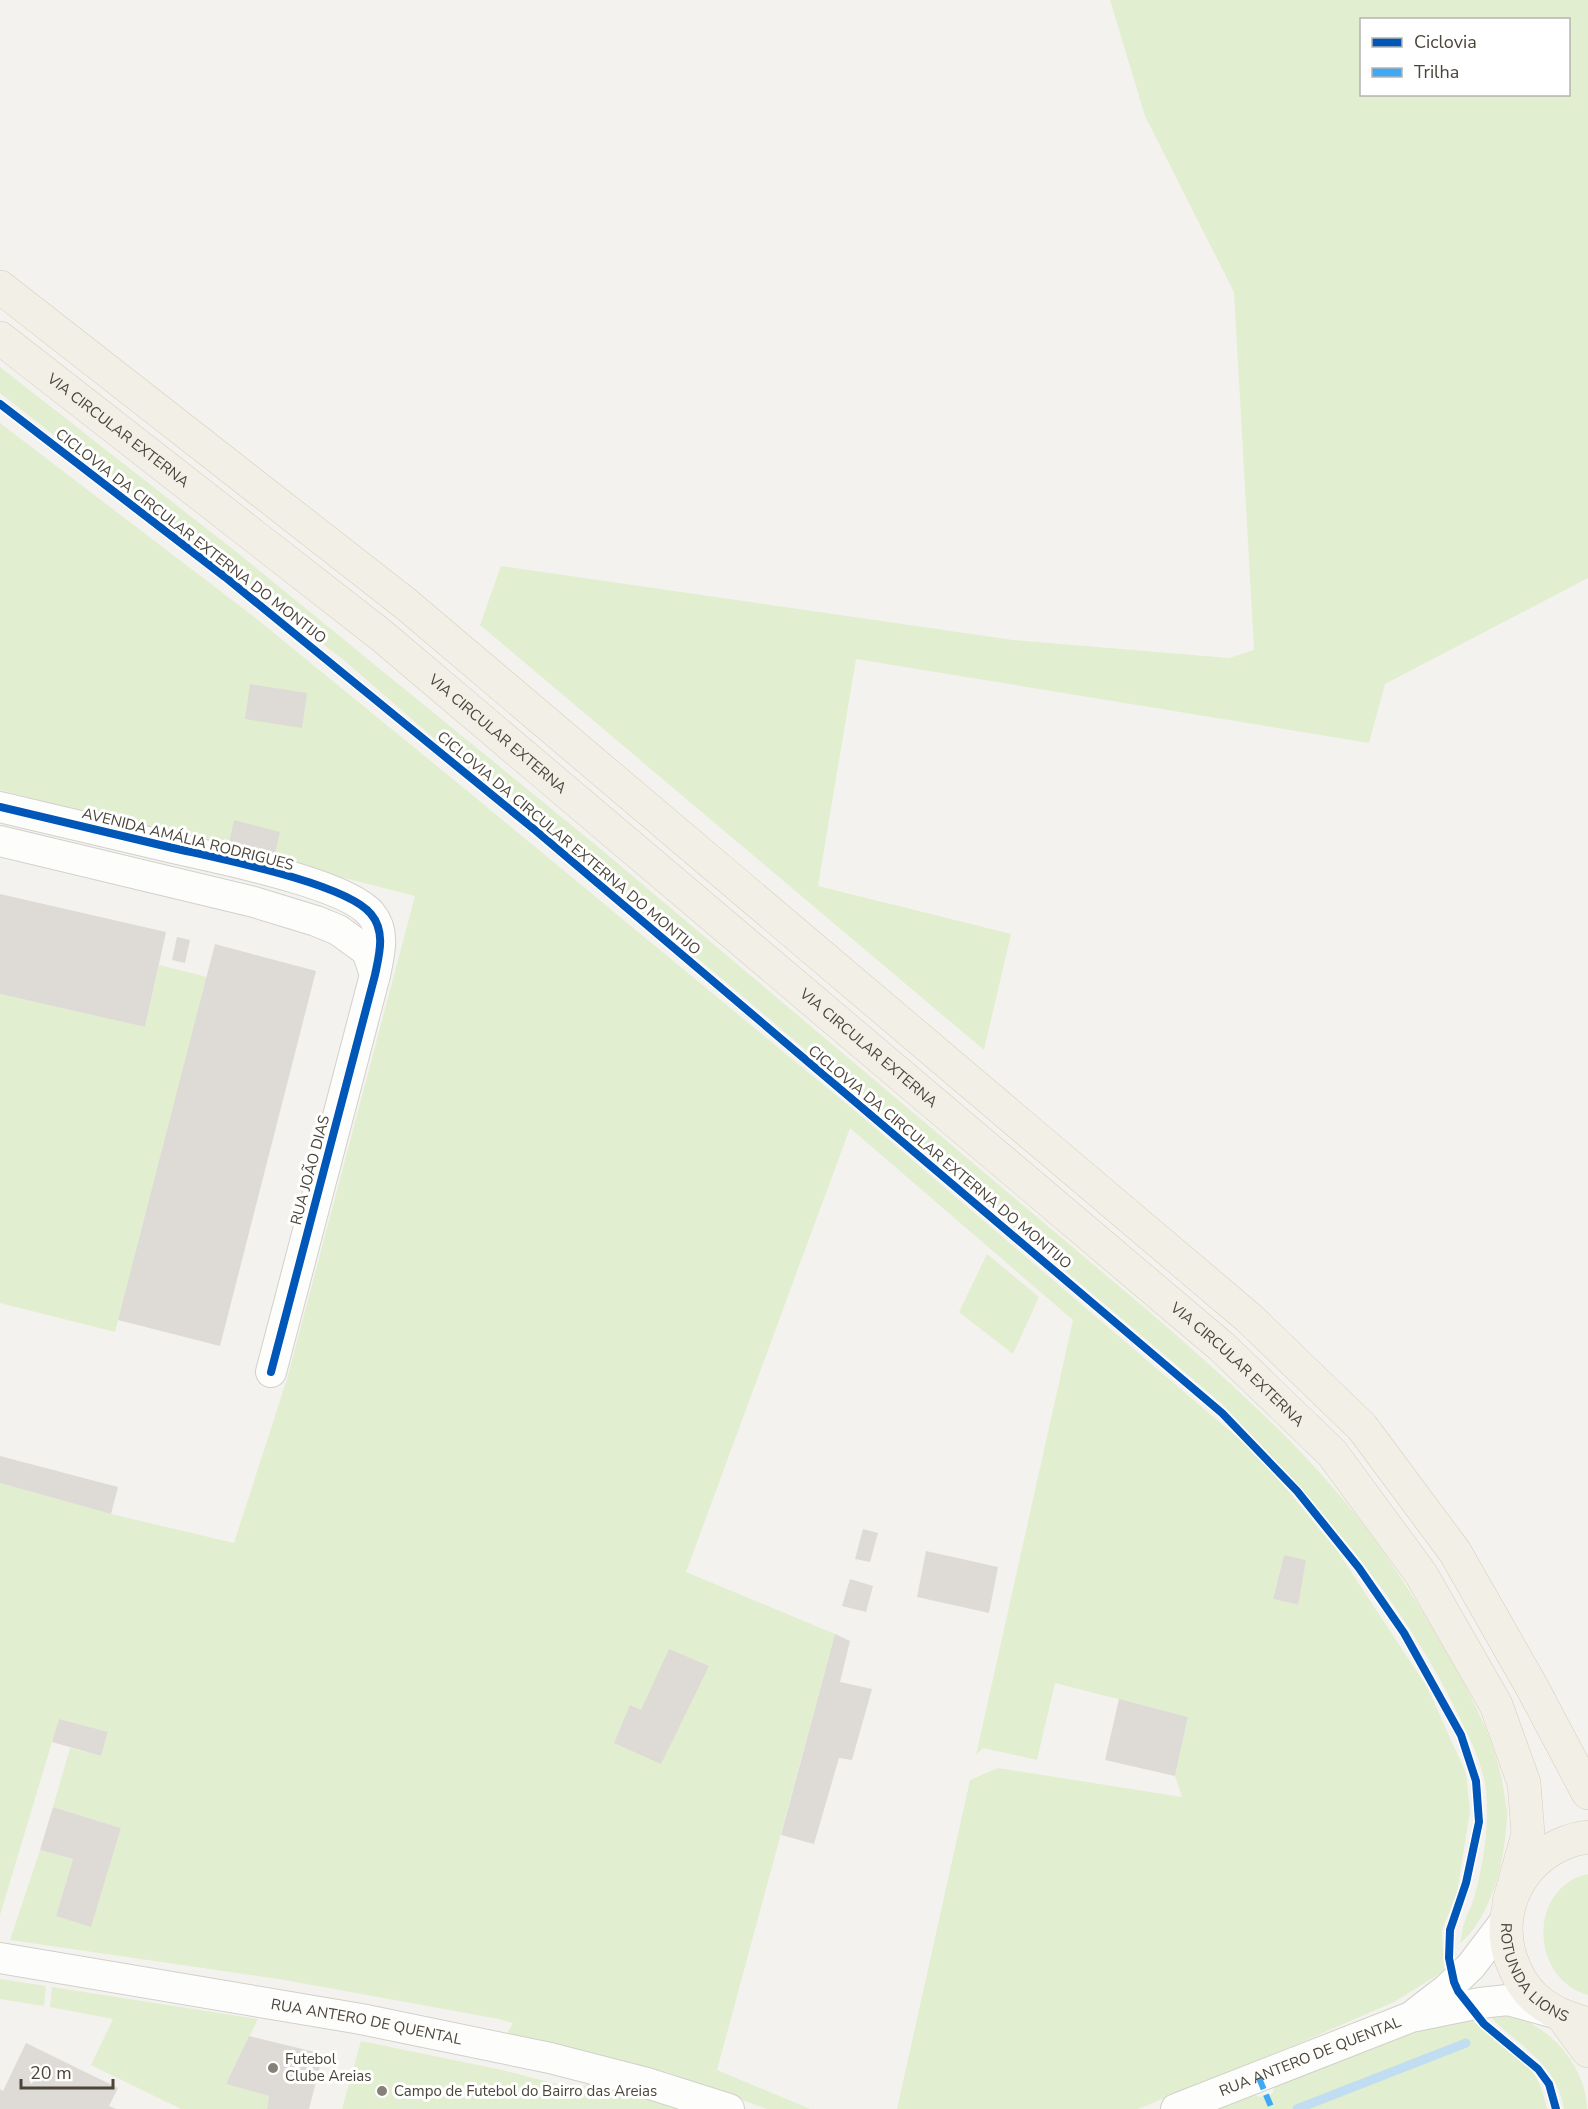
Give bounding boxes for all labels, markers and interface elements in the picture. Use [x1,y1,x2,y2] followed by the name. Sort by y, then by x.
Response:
[1360,18,1570,96] legend
[1414,30,1477,54] text: Ciclovia
[1414,60,1459,84] text: Trilha
[42,368,193,492] street label: VIA CIRCULAR EXTERNA
[52,424,330,648] street label: CICLOVIA DA CIRCULAR EXTERNA DO MONTIJO
[424,669,571,798] street label: VIA CIRCULAR EXTERNA
[433,727,705,959] street label: CICLOVIA DA CIRCULAR EXTERNA DO MONTIJO
[80,803,296,875] street label: AVENIDA AMÁLIA RODRIGUES
[795,983,942,1112] street label: VIA CIRCULAR EXTERNA
[804,1041,1076,1273] street label: CICLOVIA DA CIRCULAR EXTERNA DO MONTIJO
[286,1113,334,1227] street label: RUA JOÃO DIAS
[1166,1297,1309,1431] street label: VIA CIRCULAR EXTERNA
[1496,1923,1572,2027] street label: ROTUNDA LIONS
[270,1994,464,2050] street label: RUA ANTERO DE QUENTAL
[1216,2012,1404,2101] street label: RUA ANTERO DE QUENTAL
[285,2049,371,2086] place label: Futebol Clube Areias
[21,2052,112,2090] scale bar
[30,2061,72,2085] text: 20 m
[266,2061,280,2075] marker: Futebol Clube Areias
[394,2081,657,2101] place label: Campo de Futebol do Bairro das Areias
[375,2084,389,2098] marker: Campo de Futebol do Bairro das Areias

